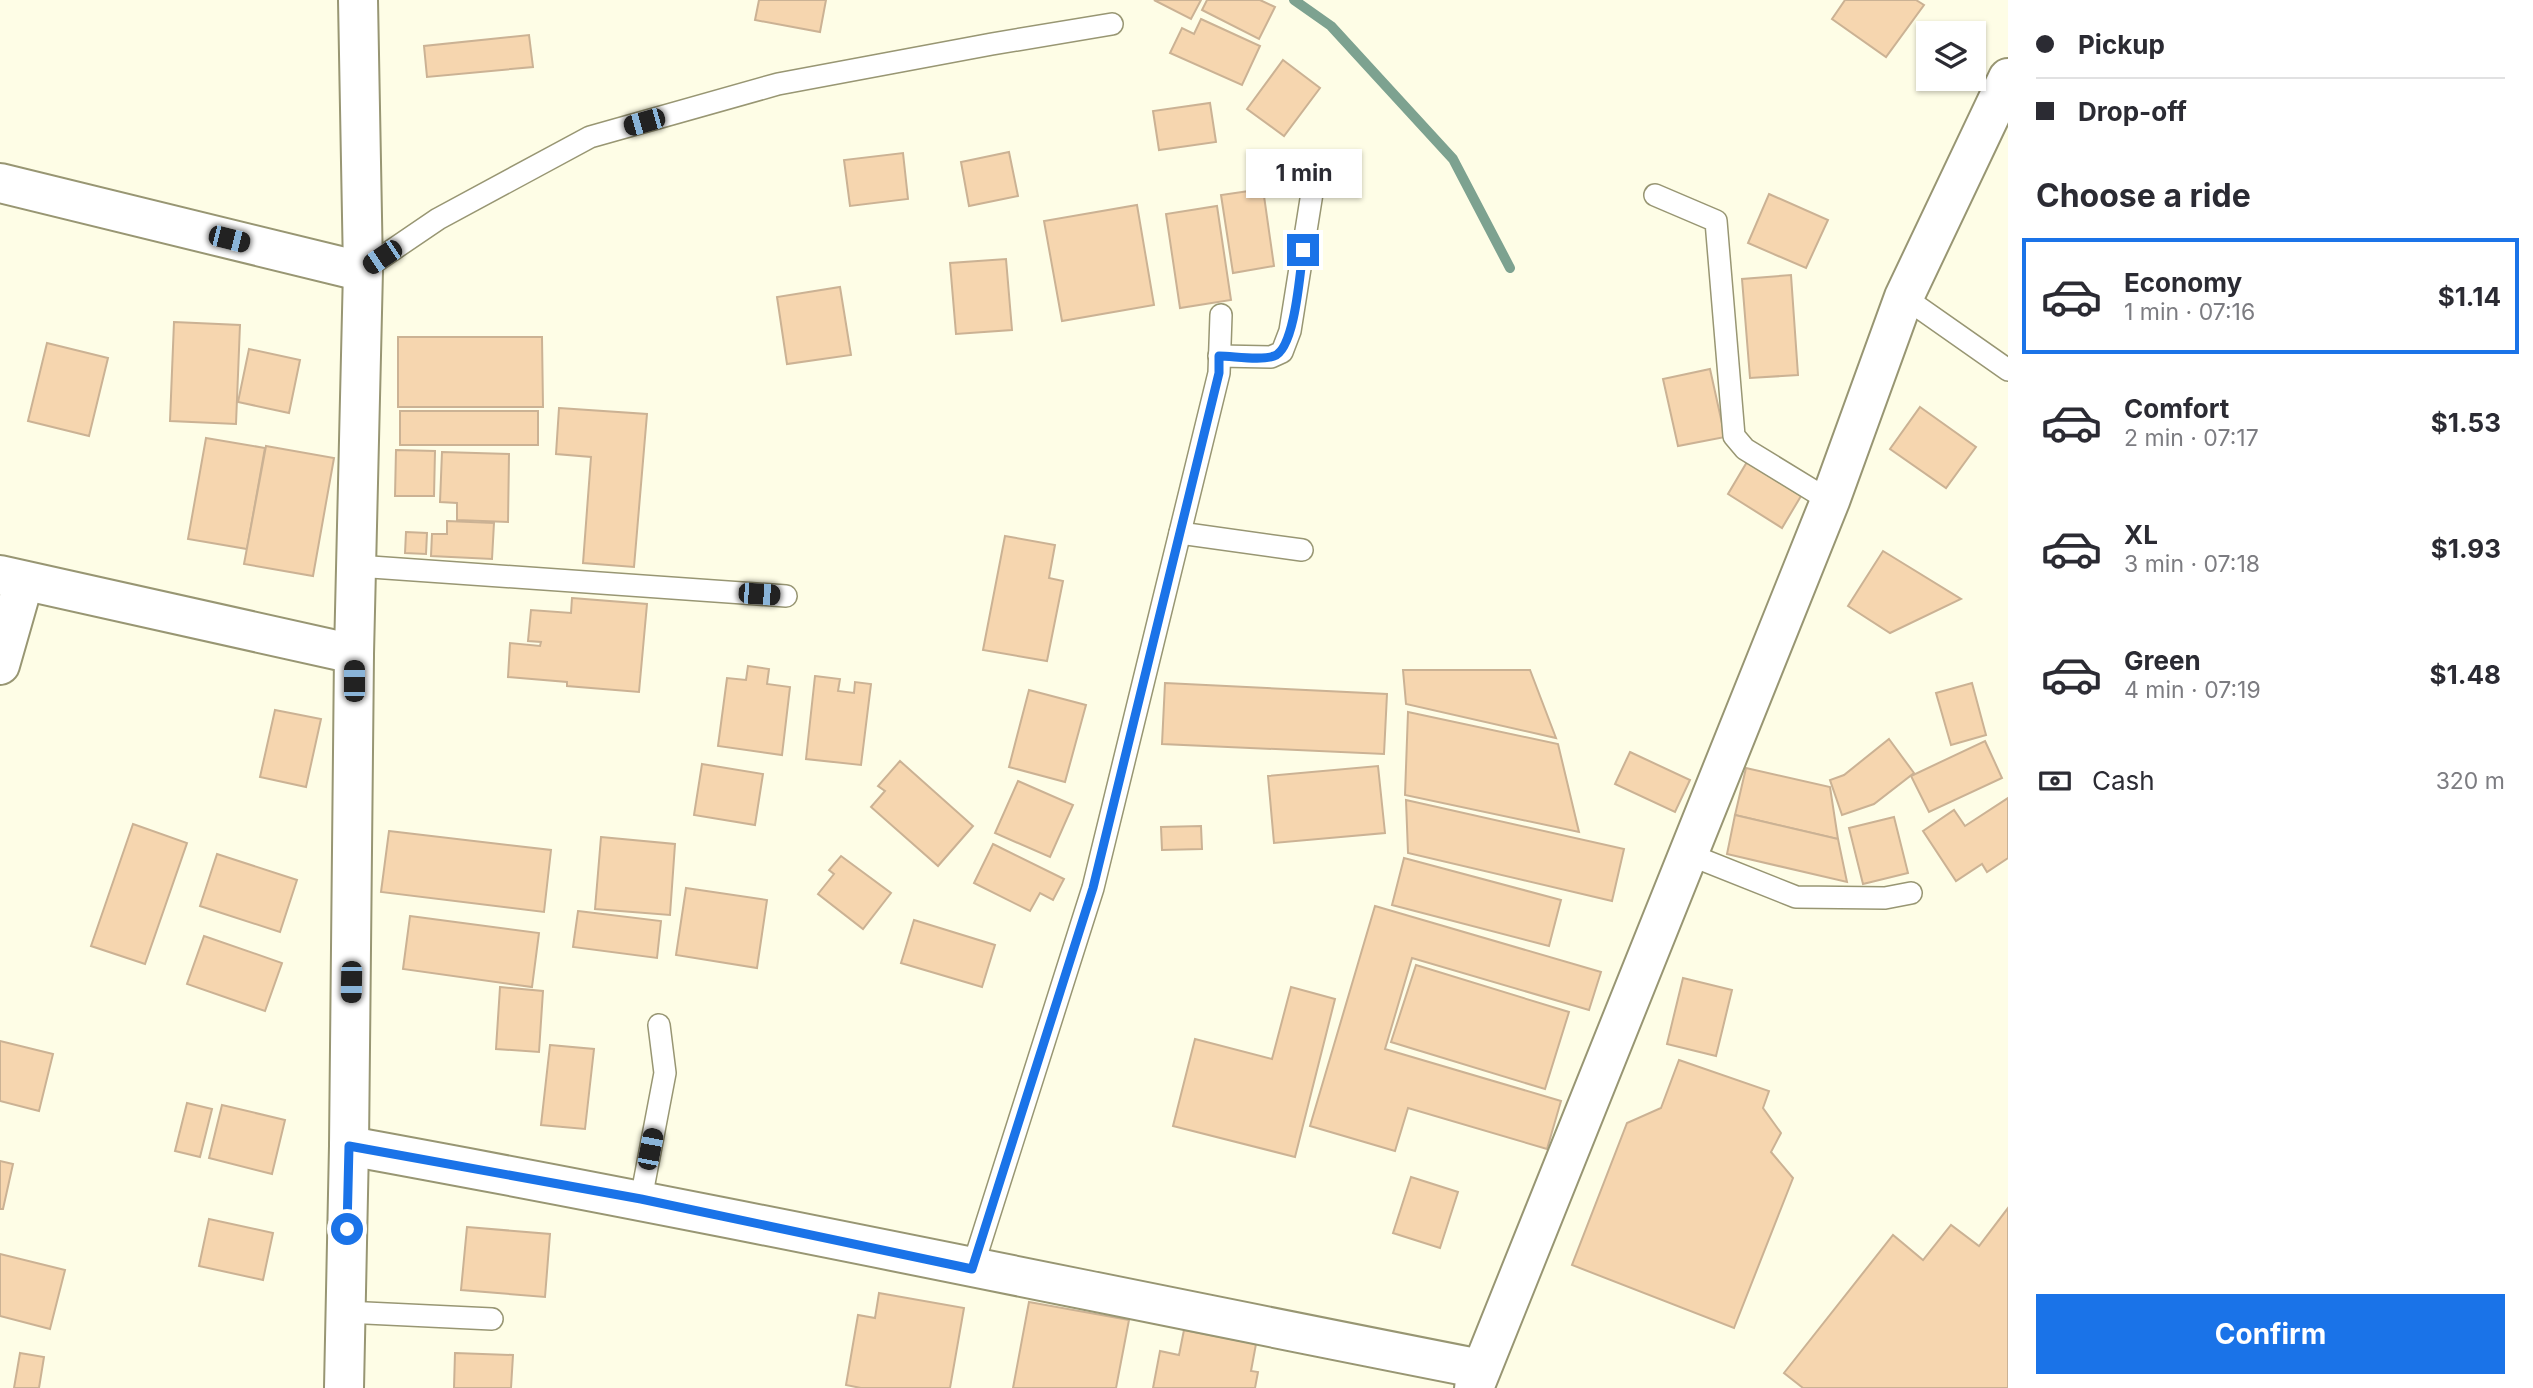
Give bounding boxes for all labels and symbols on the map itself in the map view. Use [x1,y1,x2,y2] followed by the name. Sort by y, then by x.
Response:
[621,106,668,138] car
[1245,148,1361,198] callout: 1 min
[207,224,252,254] car
[1287,234,1319,266] route end
[359,237,406,277] car
[738,582,781,606] car
[344,660,365,702] car
[341,961,362,1003] car
[636,1126,665,1172] car
[331,1213,363,1245] route start

